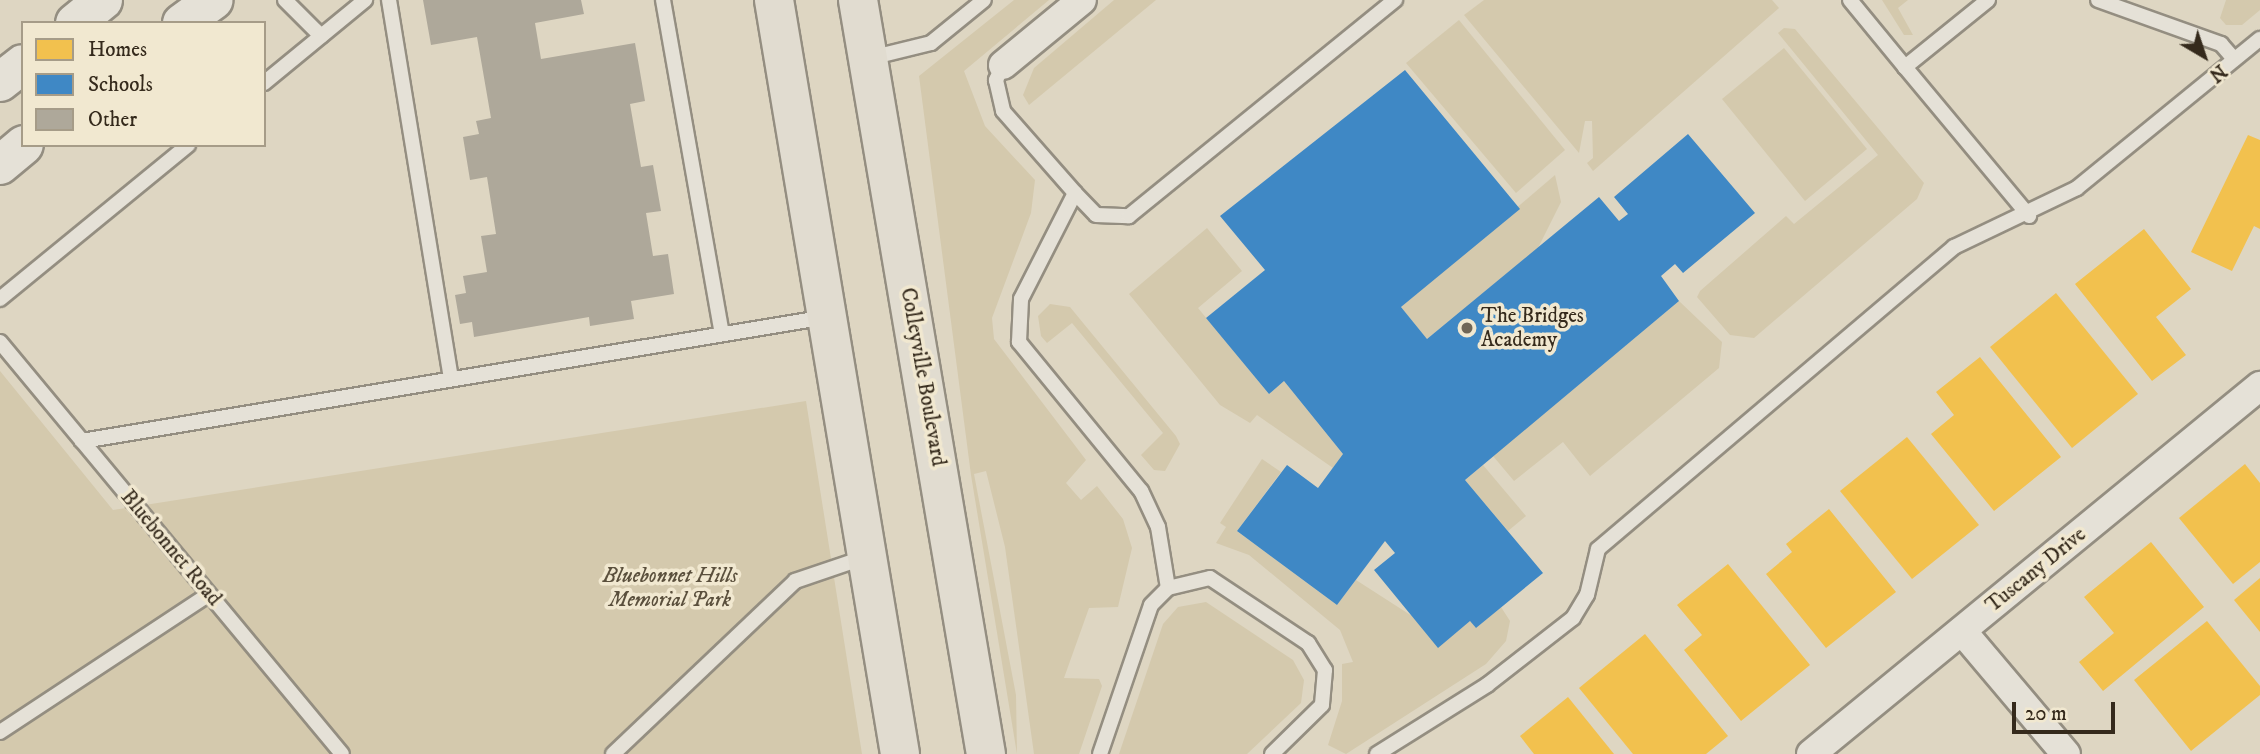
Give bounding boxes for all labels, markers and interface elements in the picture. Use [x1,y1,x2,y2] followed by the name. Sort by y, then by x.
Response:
[21,21,266,147] legend
[2169,21,2239,91] north arrow
[88,37,147,63] text: Homes
[2204,59,2231,87] text: N
[88,72,153,98] text: Schools
[88,107,137,133] text: Other
[895,286,951,468] street label: Colleyville Boulevard
[1481,303,1584,353] place label: The Bridges Academy
[1459,320,1475,336] marker: The Bridges Academy
[115,485,227,611] street label: Bluebonnet Road
[1981,522,2091,618] street label: Tuscany Drive
[603,563,737,613] park label: Bluebonnet Hills Memorial Park
[2015,688,2118,732] scale bar
[2025,701,2067,727] text: 20 m

